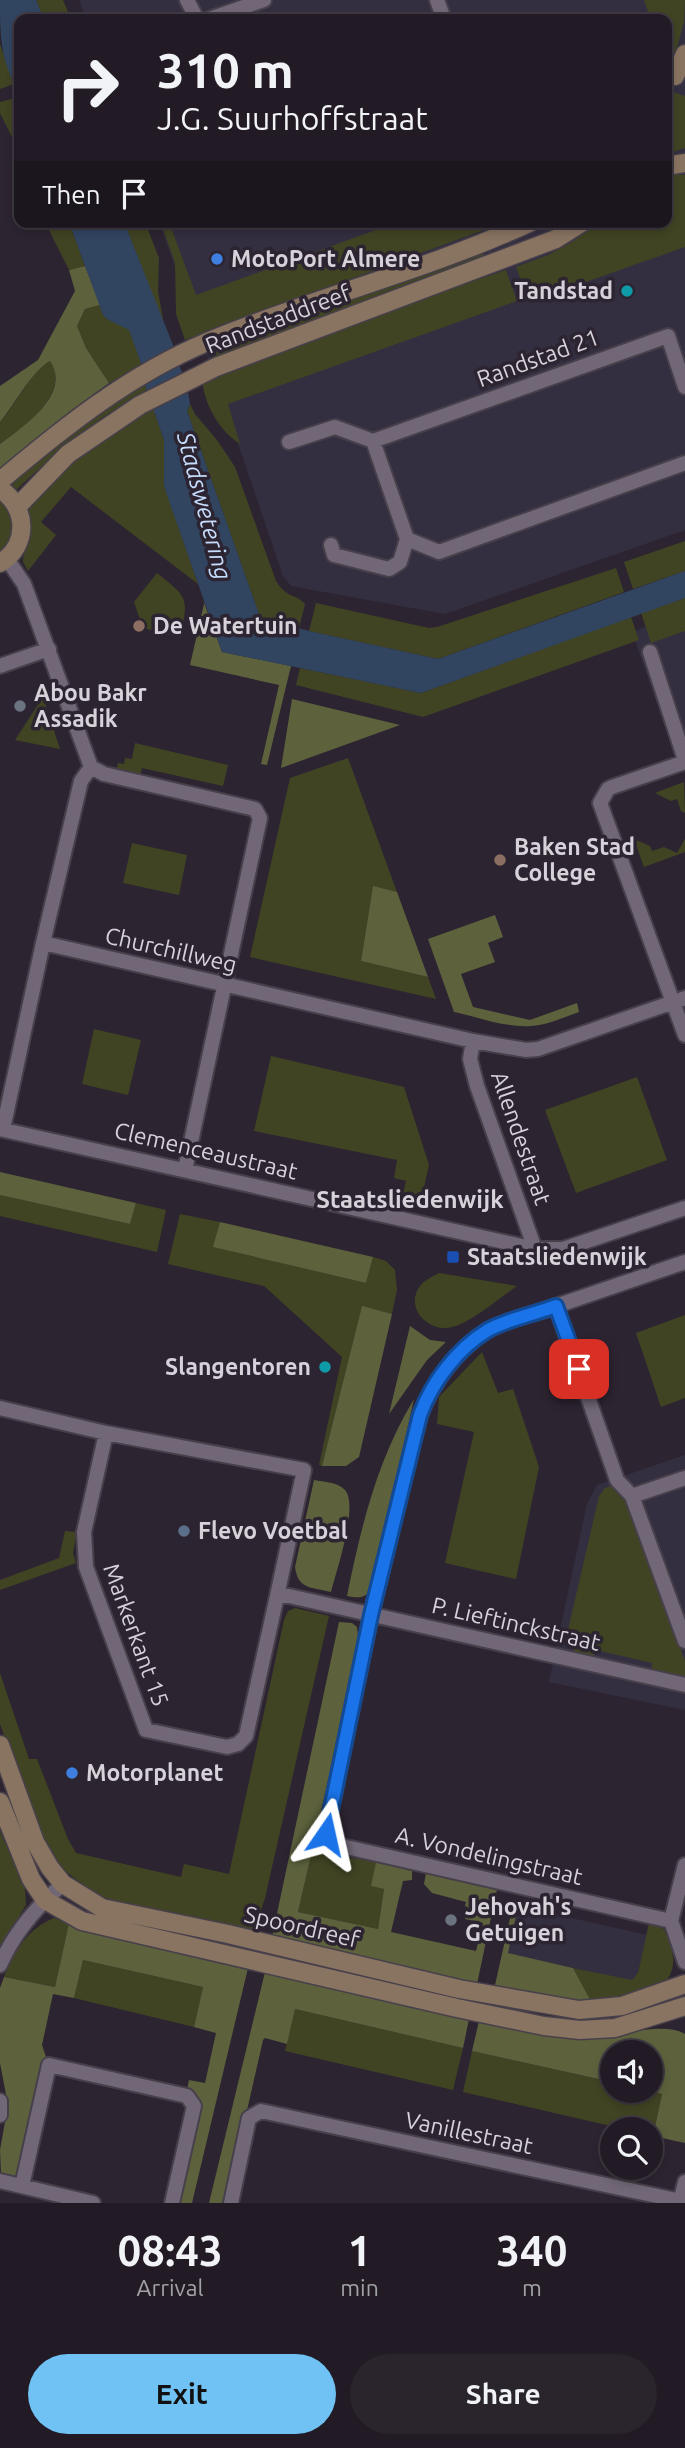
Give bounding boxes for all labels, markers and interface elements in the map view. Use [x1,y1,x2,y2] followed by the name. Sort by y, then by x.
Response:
[42,42,133,133] icon: right
[157,42,294,97] text: 310 m
[157,100,428,136] text: J.G. Suurhoffstraat
[115,175,153,213] icon: arrive
[42,180,101,209] text: Then
[231,246,420,271] place label: MotoPort Almere
[209,251,225,267] marker: MotoPort Almere
[514,278,613,303] place label: Tandstad
[202,279,354,358] street label: Randstaddreef
[619,283,635,299] marker: Tandstad
[473,324,602,391] street label: Randstad 21
[172,428,237,583] water label: Stadswetering
[153,613,298,638] place label: De Watertuin
[131,618,147,634] marker: De Watertuin
[34,680,147,731] place label: Abou Bakr Assadik
[12,698,28,714] marker: Abou Bakr Assadik
[514,834,635,885] place label: Baken Stad College
[492,852,508,868] marker: Baken Stad College
[103,922,239,977] street label: Churchillweg
[487,1068,556,1208] street label: Allendestraat
[112,1117,300,1184] street label: Clemenceaustraat
[316,1186,504,1213] district label: Staatsliedenwijk
[467,1244,647,1269] place label: Staatsliedenwijk
[445,1249,461,1265] marker: Staatsliedenwijk
[549,1339,609,1399] pin
[560,1350,598,1388] icon: arrive
[165,1354,311,1379] place label: Slangentoren
[317,1359,333,1375] marker: Slangentoren
[198,1518,348,1543] place label: Flevo Voetbal
[176,1523,192,1539] marker: Flevo Voetbal
[99,1560,174,1710] street label: Markerkant 15
[429,1592,603,1655] street label: P. Lieftinckstraat
[86,1760,223,1785] place label: Motorplanet
[64,1765,80,1781] marker: Motorplanet
[289,1797,363,1871] position arrow
[393,1822,585,1889] street label: A. Vondelingstraat
[465,1894,571,1945] place label: Jehovah's Getuigen
[242,1901,362,1952] street label: Spoordreef
[443,1912,459,1928] marker: Jehovah's Getuigen
[600,2040,663,2180] map controls
[600,2040,663,2103] button: sound
[403,2107,535,2158] street label: Vanillestraat
[600,2117,663,2180] button: search
[118,2227,223,2274] text: 08:43
[348,2227,371,2274] text: 1
[496,2227,567,2274] text: 340
[137,2275,204,2300] text: Arrival
[340,2275,379,2300] text: min
[522,2275,542,2300] text: m
[28,2354,336,2434] button: Exit
[350,2354,657,2434] button: Share

